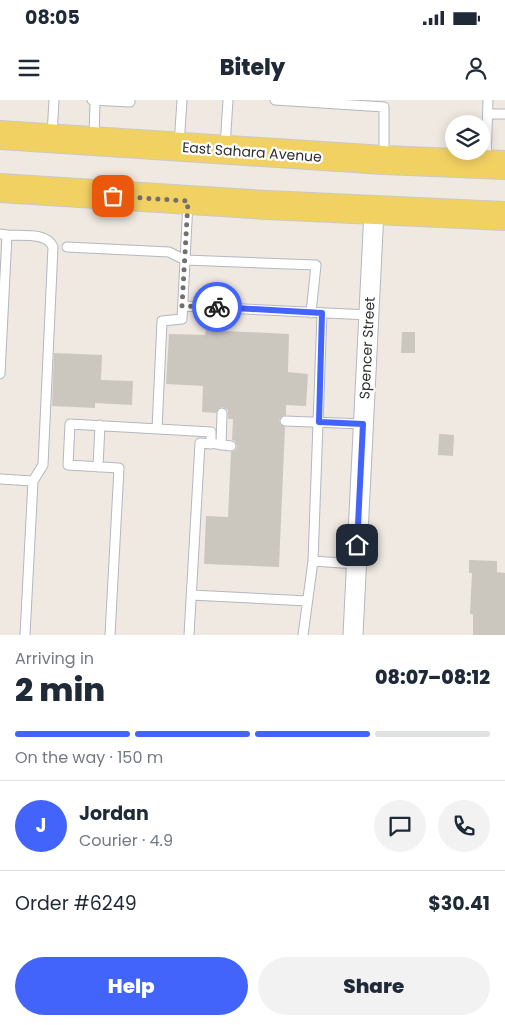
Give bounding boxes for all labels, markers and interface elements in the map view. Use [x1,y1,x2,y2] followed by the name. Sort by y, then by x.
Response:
[25,4,80,31] text: 08:05
[220,52,285,83] text: Bitely
[15,54,43,82] icon: menu
[462,54,490,82] icon: person
[445,115,490,160] map controls
[445,115,490,160] button: layers
[182,137,323,167] street label: East Sahara Avenue
[92,175,134,217] pin
[99,182,127,210] icon: bag
[192,282,242,332] courier
[203,293,231,321] icon: bike
[354,296,380,400] street label: Spencer Street
[336,524,378,566] pin
[343,531,371,559] icon: home
[15,647,94,670] text: Arriving in
[375,664,490,691] text: 08:07–08:12
[15,667,105,712] text: 2 min
[15,746,163,769] text: On the way · 150 m
[79,800,149,827] text: Jordan
[374,800,426,852] button: chat
[438,800,490,852] button: phone
[36,812,46,839] text: J
[79,829,173,852] text: Courier · 4.9
[15,890,137,917] text: Order #6249
[428,890,490,917] text: $30.41
[15,957,248,1015] button: Help
[258,957,490,1015] button: Share

